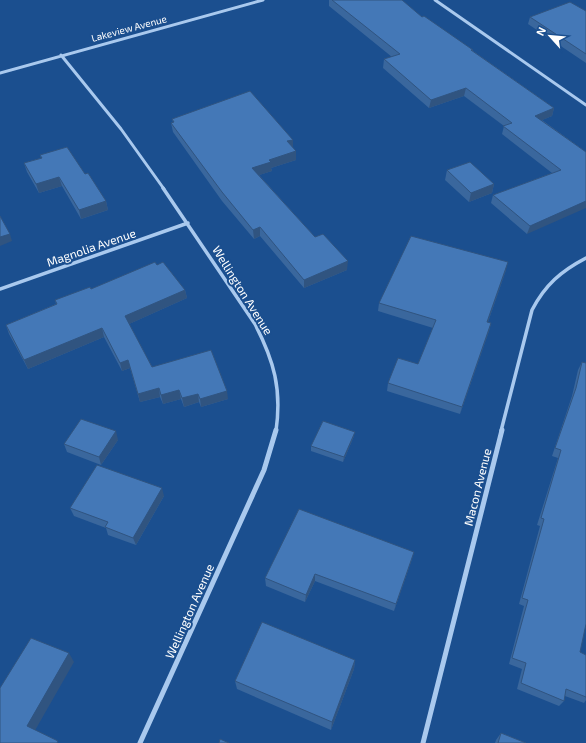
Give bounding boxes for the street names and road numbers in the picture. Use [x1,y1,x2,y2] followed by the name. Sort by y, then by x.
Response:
[90,12,168,44] street label: Lakeview Avenue
[45,225,137,269] street label: Magnolia Avenue
[210,243,276,337] street label: Wellington Avenue
[461,447,493,527] street label: Macon Avenue
[162,561,216,661] street label: Wellington Avenue

